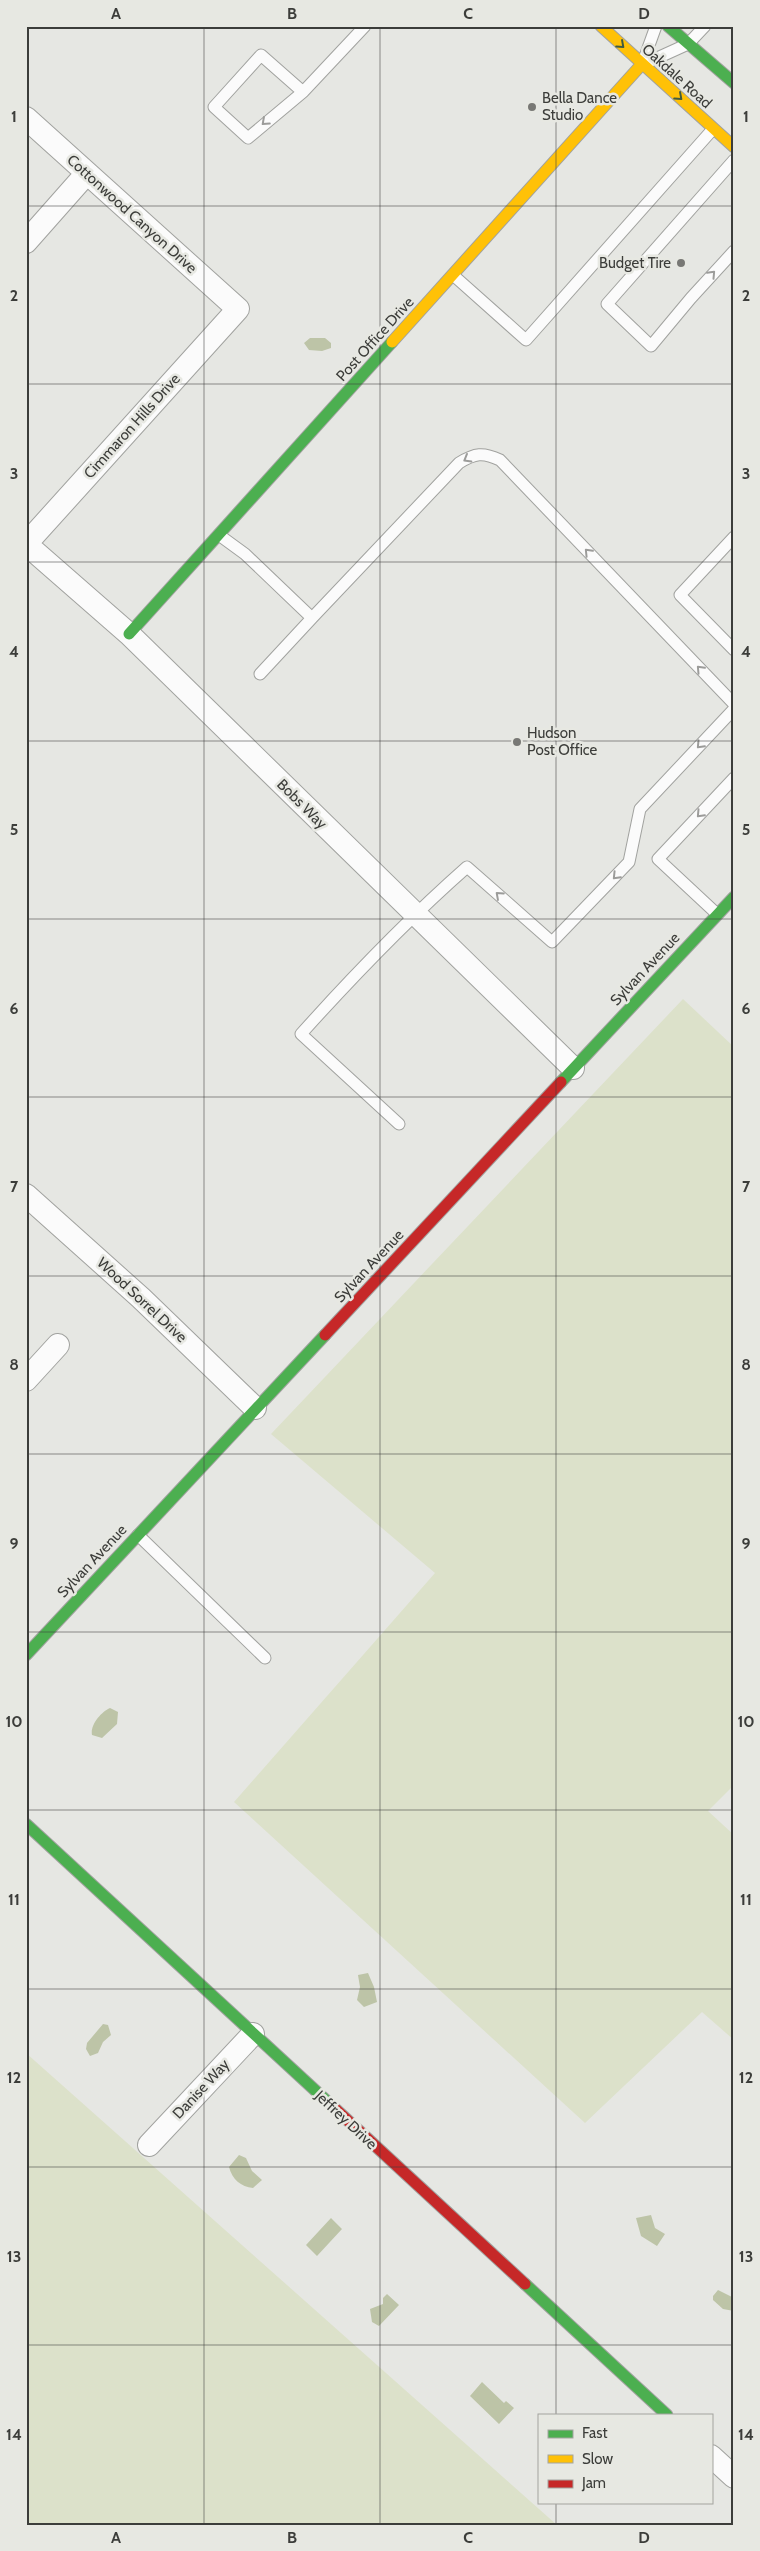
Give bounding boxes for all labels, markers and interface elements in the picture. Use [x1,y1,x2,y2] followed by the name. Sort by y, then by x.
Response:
[111,4,121,23] text: A
[287,4,297,23] text: B
[463,4,473,23] text: C
[638,4,650,23] text: D
[616,39,625,48] one-way arrow
[638,40,716,112] street label: Oakdale Road
[542,89,617,124] place label: Bella Dance Studio
[673,91,682,100] one-way arrow
[526,101,538,113] marker: Bella Dance Studio
[11,107,17,126] text: 1
[743,107,749,126] text: 1
[262,116,271,125] one-way arrow
[63,151,201,277] street label: Cottonwood Canyon Drive
[599,254,671,272] place label: Budget Tire
[675,257,687,269] marker: Budget Tire
[706,271,715,280] one-way arrow
[10,286,18,305] text: 2
[742,286,750,305] text: 2
[332,293,418,385] street label: Post Office Drive
[80,370,184,482] street label: Cimmaron Hills Drive
[464,452,473,462] one-way arrow
[10,464,18,483] text: 3
[742,464,750,483] text: 3
[585,548,594,557] one-way arrow
[9,642,19,661] text: 4
[741,642,751,661] text: 4
[697,666,706,675] one-way arrow
[527,724,598,759] place label: Hudson Post Office
[511,736,523,748] marker: Hudson Post Office
[697,739,706,748] one-way arrow
[273,775,331,833] street label: Bobs Way
[697,808,706,817] one-way arrow
[10,820,18,839] text: 5
[742,820,750,839] text: 5
[613,871,622,880] one-way arrow
[496,892,505,901] one-way arrow
[607,928,684,1009] street label: Sylvan Avenue
[10,999,19,1018] text: 6
[742,999,751,1018] text: 6
[10,1177,19,1196] text: 7
[742,1177,751,1196] text: 7
[331,1225,408,1306] street label: Sylvan Avenue
[93,1254,191,1346] street label: Wood Sorrel Drive
[9,1355,19,1374] text: 8
[741,1355,751,1374] text: 8
[54,1520,131,1601] street label: Sylvan Avenue
[10,1534,19,1553] text: 9
[742,1534,751,1553] text: 9
[5,1712,23,1731] text: 10
[737,1712,755,1731] text: 10
[8,1890,20,1909] text: 11
[740,1890,752,1909] text: 11
[169,2055,233,2123] street label: Danise Way
[7,2068,21,2087] text: 12
[739,2068,753,2087] text: 12
[311,2086,381,2153] street label: Jeffrey Drive
[7,2247,21,2266] text: 13
[739,2247,753,2266] text: 13
[538,2414,712,2504] legend
[582,2424,607,2442] text: Fast
[6,2425,22,2444] text: 14
[738,2425,754,2444] text: 14
[582,2450,613,2468] text: Slow
[581,2474,606,2492] text: Jam
[111,2528,121,2547] text: A
[287,2528,297,2547] text: B
[463,2528,473,2547] text: C
[638,2528,650,2547] text: D

